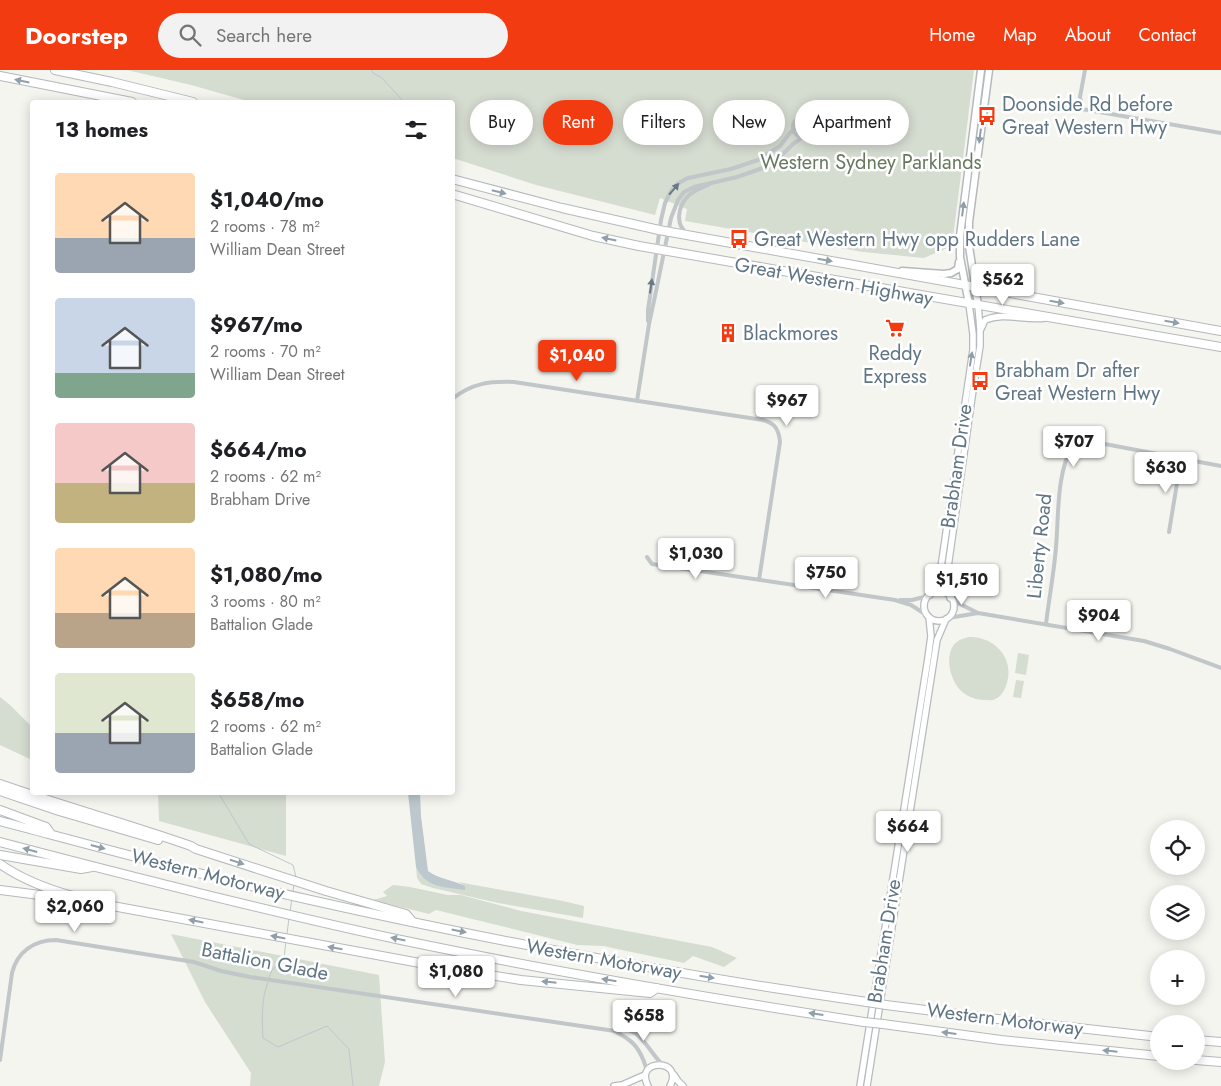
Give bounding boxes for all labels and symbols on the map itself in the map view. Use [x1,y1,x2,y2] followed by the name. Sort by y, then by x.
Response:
[14,77,29,85] one-way arrow
[1002,90,1173,142] place label: Doonside Rd before Great Western Hwy
[976,105,998,127] bus stop icon: Doonside Rd before Great Western Hwy
[976,128,984,144] one-way arrow
[760,148,982,177] park label: Western Sydney Parklands
[668,183,680,195] one-way arrow
[492,188,507,196] one-way arrow
[959,201,967,217] one-way arrow
[754,225,1080,254] place label: Great Western Hwy opp Rudders Lane
[728,228,750,250] bus stop icon: Great Western Hwy opp Rudders Lane
[601,235,616,243] one-way arrow
[732,250,936,313] street label: Great Western Highway
[817,256,833,264] one-way arrow
[973,264,1033,306] pin: $562
[647,278,655,294] one-way arrow
[1050,298,1066,306] one-way arrow
[884,317,906,339] supermarket icon: Reddy Express
[1164,318,1180,326] one-way arrow
[743,319,838,348] place label: Blackmores
[717,322,739,344] building icon: Blackmores
[863,339,927,391] place label: Reddy Express
[536,340,618,382] pin: $1,040
[968,350,976,366] one-way arrow
[995,356,1160,408] place label: Brabham Dr after Great Western Hwy
[969,370,991,392] bus stop icon: Brabham Dr after Great Western Hwy
[757,384,817,427] pin: $967
[933,402,980,530] street label: Brabham Drive
[1044,426,1104,468] pin: $707
[1136,452,1196,494] pin: $630
[1020,492,1059,600] street label: Liberty Road
[655,538,737,580] pin: $1,030
[796,556,856,599] pin: $750
[921,564,1003,606] pin: $1,510
[1069,600,1129,642] pin: $904
[878,810,938,853] pin: $664
[128,841,288,908] street label: Western Motorway
[90,843,105,851] one-way arrow
[23,845,38,853] one-way arrow
[230,859,245,867] one-way arrow
[860,877,909,1005] street label: Brabham Drive
[34,890,116,933] pin: $2,060
[188,917,204,925] one-way arrow
[452,927,468,935] one-way arrow
[524,932,684,987] street label: Western Motorway
[270,933,285,941] one-way arrow
[199,935,331,988] street label: Battalion Glade
[390,935,405,943] one-way arrow
[327,943,343,951] one-way arrow
[415,956,497,998] pin: $1,080
[700,974,716,982] one-way arrow
[600,976,616,984] one-way arrow
[541,978,557,986] one-way arrow
[925,996,1085,1043] street label: Western Motorway
[614,1000,674,1042] pin: $658
[808,1010,824,1018] one-way arrow
[940,1029,956,1037] one-way arrow
[1102,1047,1118,1055] one-way arrow

